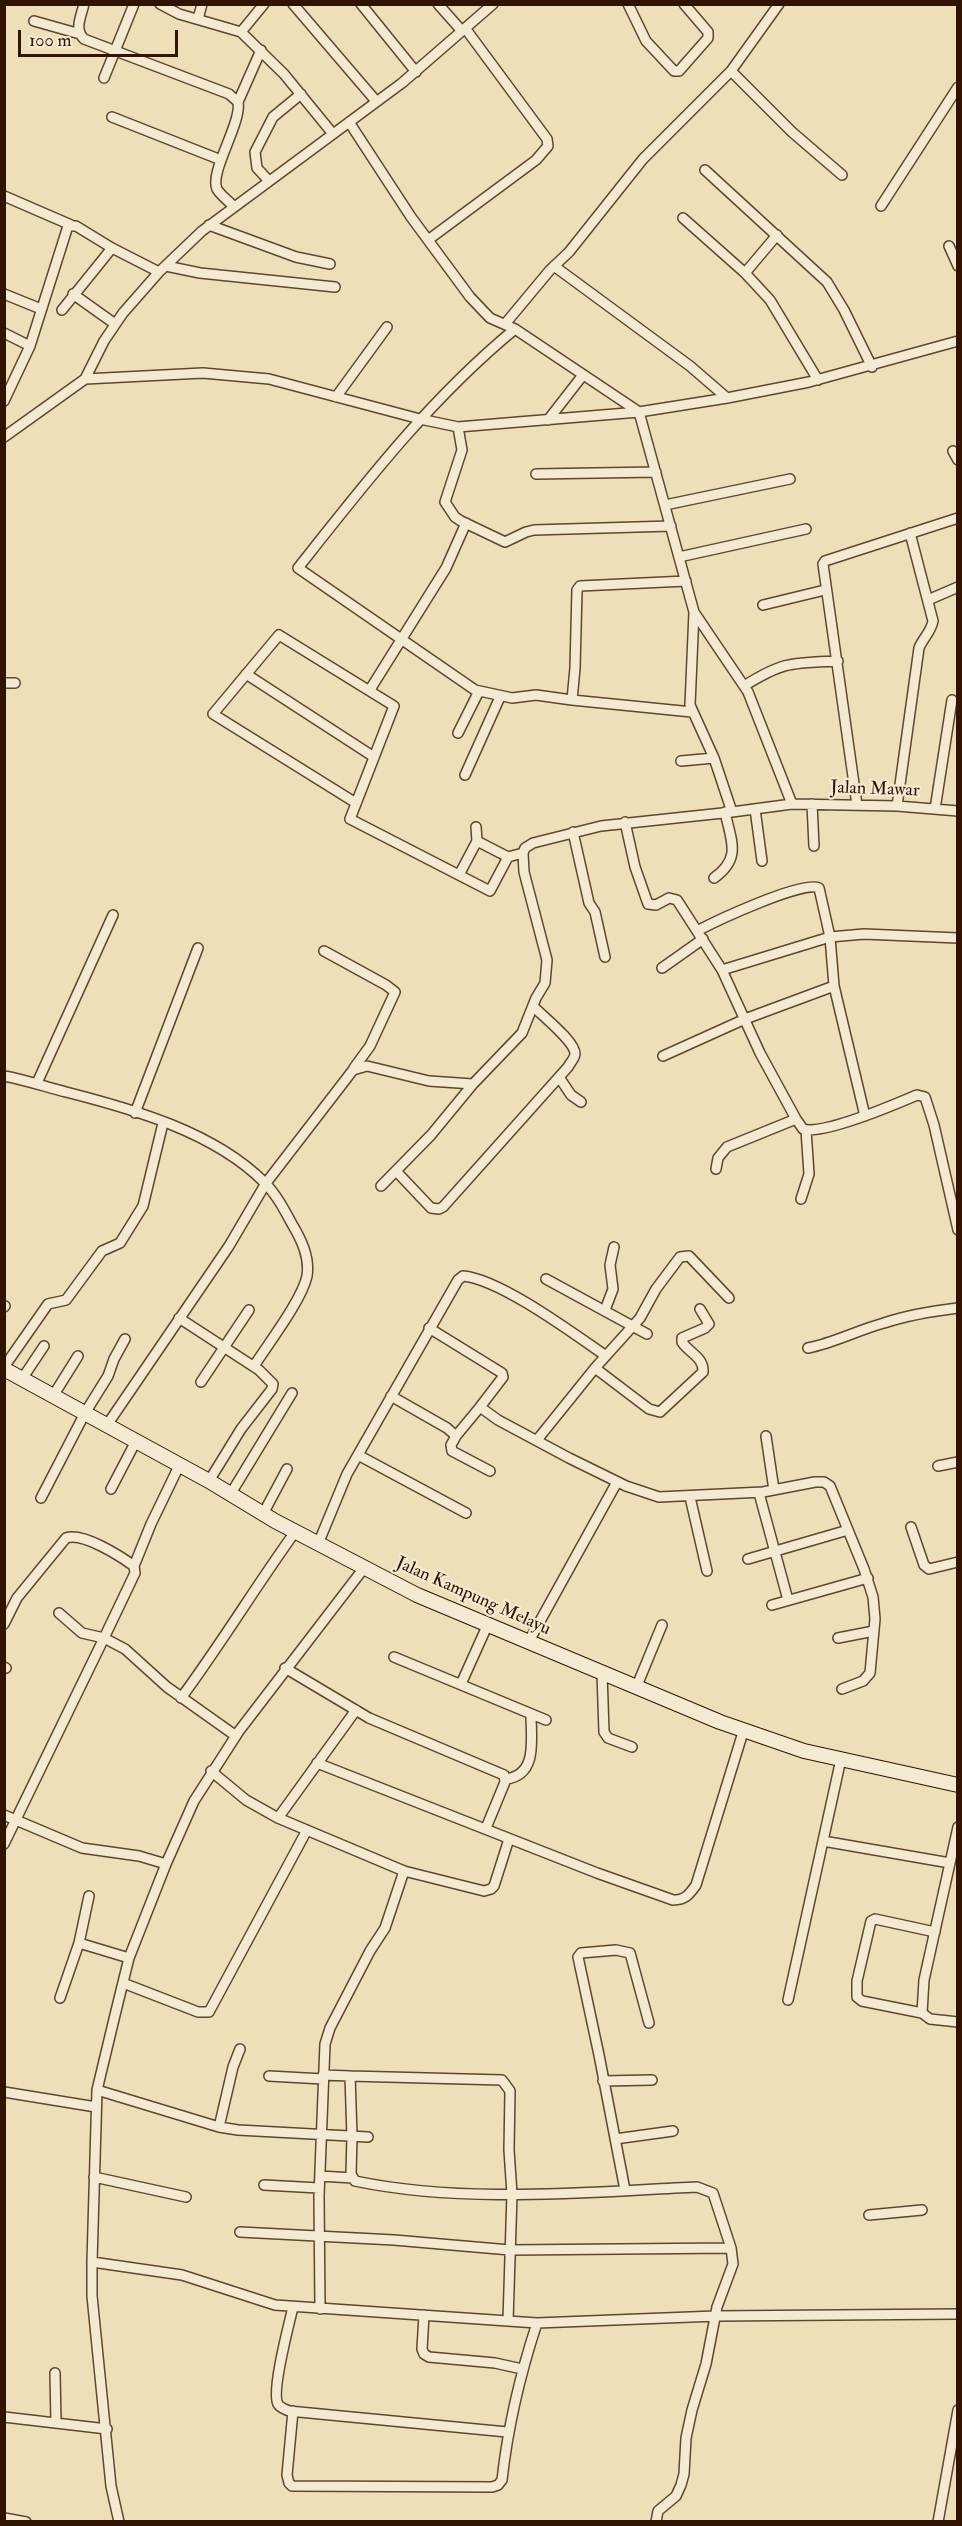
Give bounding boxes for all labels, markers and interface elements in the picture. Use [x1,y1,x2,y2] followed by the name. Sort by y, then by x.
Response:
[21,18,182,56] scale bar
[29,29,72,52] text: 100 m
[830,778,920,802] street label: Jalan Mawar
[392,1553,554,1641] street label: Jalan Kampung Melayu

